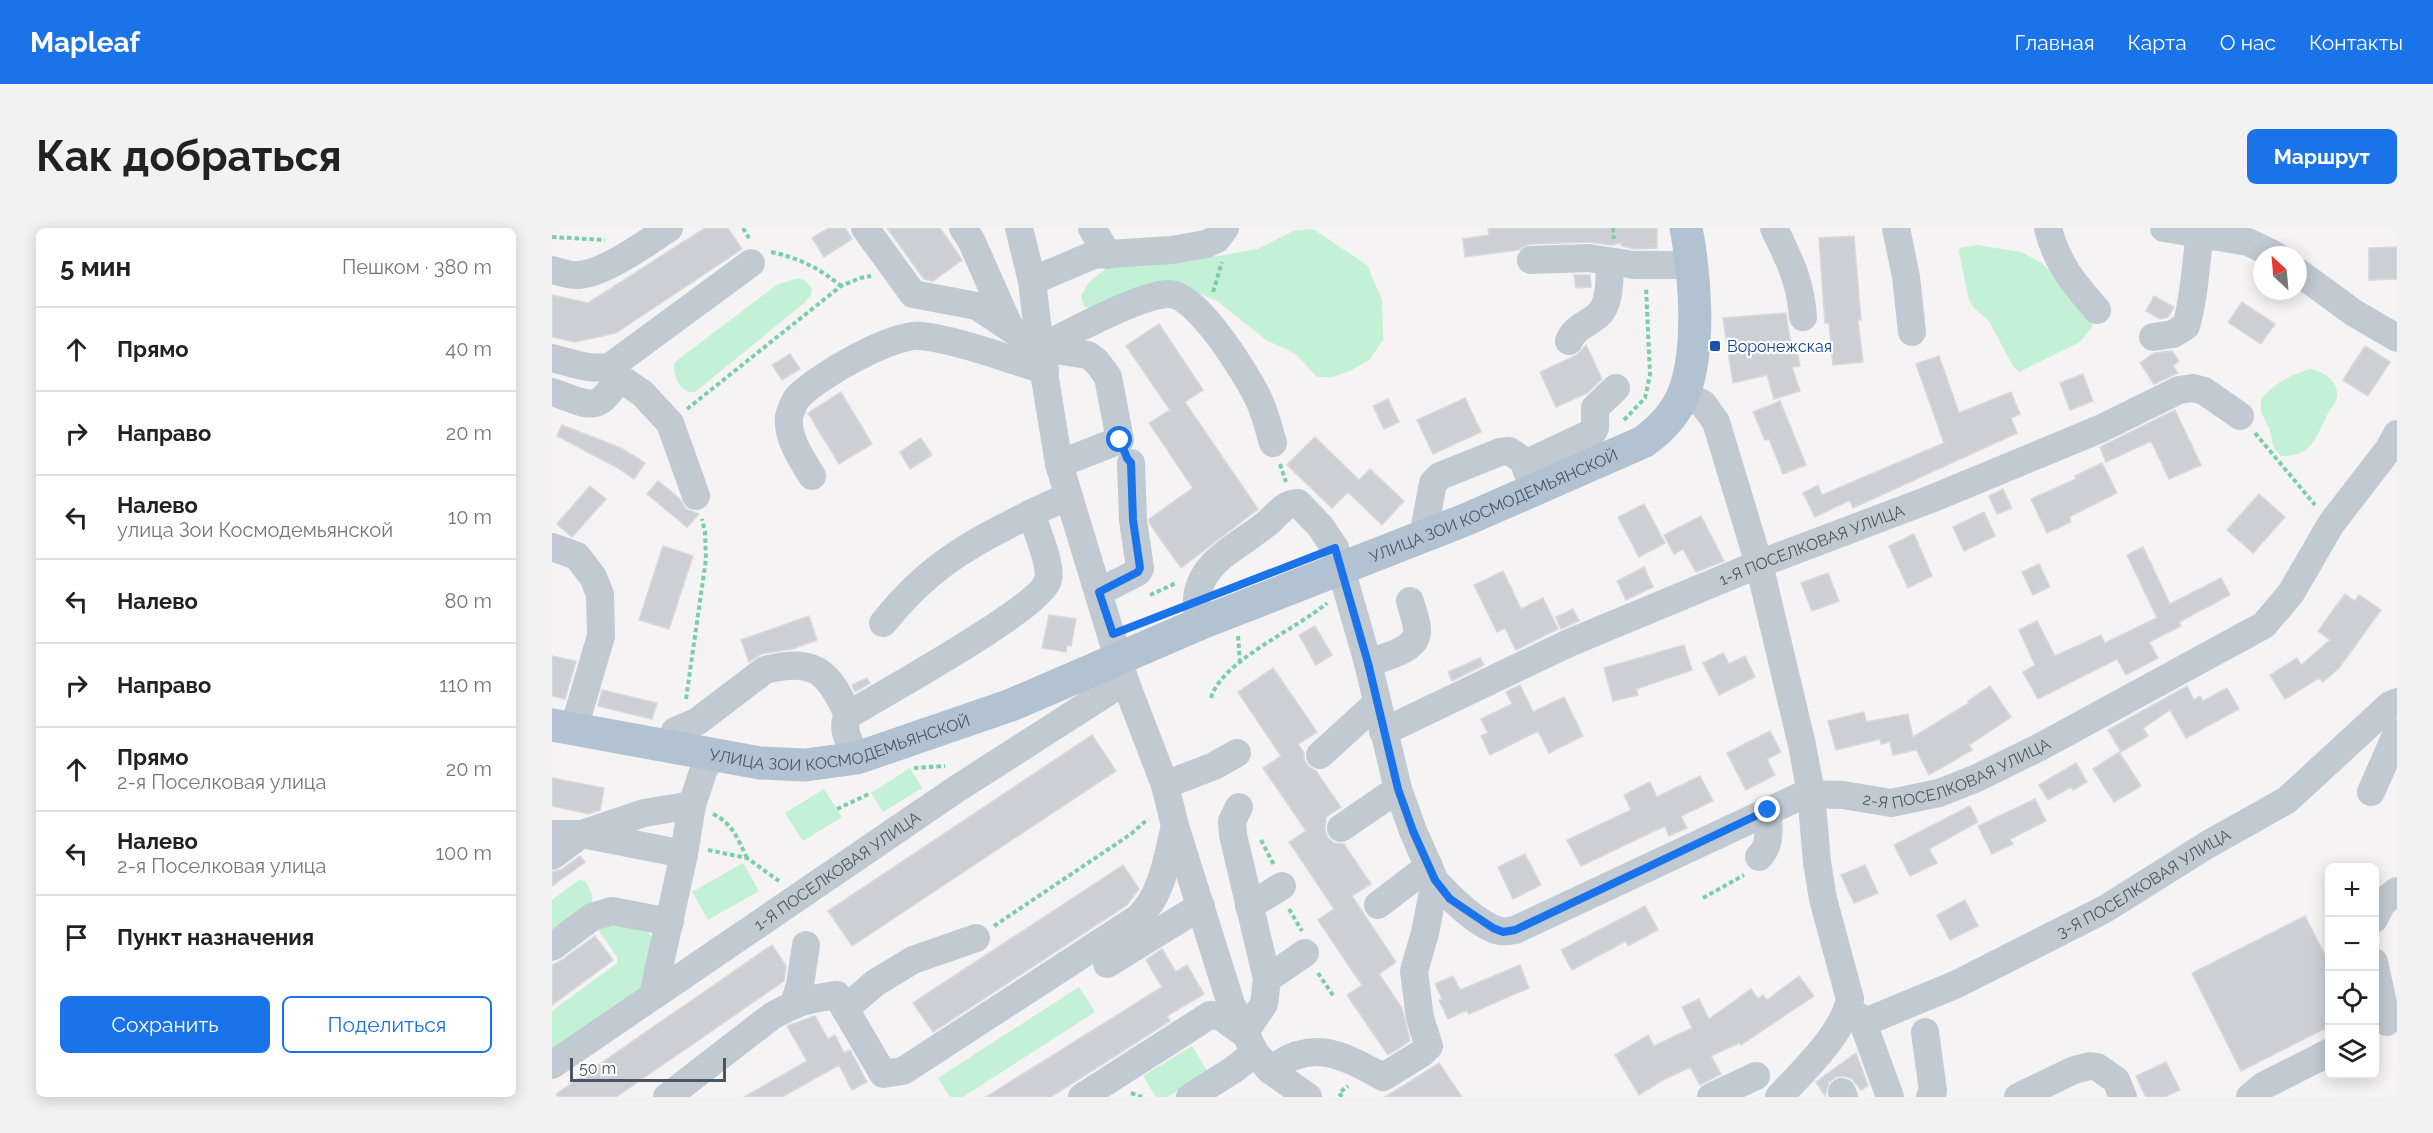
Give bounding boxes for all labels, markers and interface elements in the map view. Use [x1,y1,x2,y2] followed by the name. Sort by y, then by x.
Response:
[30,26,140,59] text: Mapleaf
[2015,30,2095,55] text: Главная
[2128,30,2187,55] text: Карта
[2220,30,2276,55] text: О нас
[2309,30,2403,55] text: Контакты
[2247,129,2397,184] button: Маршрут
[36,132,342,181] text: Как добраться
[2253,246,2307,300] north arrow
[60,252,131,282] text: 5 мин
[342,255,492,279] text: Пешком · 380 m
[60,333,93,366] icon: ahead
[117,336,189,362] text: Прямо
[445,337,492,361] text: 40 m
[1727,337,1832,356] place label: Воронежская
[1708,339,1722,353] marker: Воронежская
[60,417,93,450] icon: right
[117,420,211,446] text: Направо
[446,421,492,445] text: 20 m
[1106,426,1132,452] route start
[1367,445,1621,566] street label: УЛИЦА ЗОИ КОСМОДЕМЬЯНСКОЙ
[117,492,198,518] text: Налево
[60,501,93,534] icon: left
[1716,501,1907,590] street label: 1-Я ПОСЕЛКОВАЯ УЛИЦА
[448,505,492,529] text: 10 m
[117,518,393,542] text: улица Зои Космодемьянской
[60,585,93,618] icon: left
[117,588,198,614] text: Налево
[444,589,492,613] text: 80 m
[60,669,93,702] icon: right
[117,672,211,698] text: Направо
[439,673,492,697] text: 110 m
[708,711,973,775] street label: УЛИЦА ЗОИ КОСМОДЕМЬЯНСКОЙ
[1861,734,2054,813] street label: 2-Я ПОСЕЛКОВАЯ УЛИЦА
[117,744,189,770] text: Прямо
[60,753,93,786] icon: ahead
[446,757,492,781] text: 20 m
[117,770,326,794] text: 2-я Поселковая улица
[1754,796,1780,822] route end
[751,808,924,934] street label: 1-Я ПОСЕЛКОВАЯ УЛИЦА
[2054,825,2234,942] street label: 3-Я ПОСЕЛКОВАЯ УЛИЦА
[117,828,198,854] text: Налево
[60,837,93,870] icon: left
[435,841,492,865] text: 100 m
[117,854,326,878] text: 2-я Поселковая улица
[2325,863,2379,1079] map controls
[2325,863,2379,917] button: +
[2325,917,2379,971] button: −
[60,921,93,954] icon: arrive
[117,924,314,950] text: Пункт назначения
[2325,971,2379,1025] button: locate
[60,996,270,1053] button: Сохранить
[282,996,492,1053] button: Поделиться
[2325,1025,2379,1079] button: layers
[570,1055,726,1082] scale bar
[579,1059,616,1078] text: 50 m

